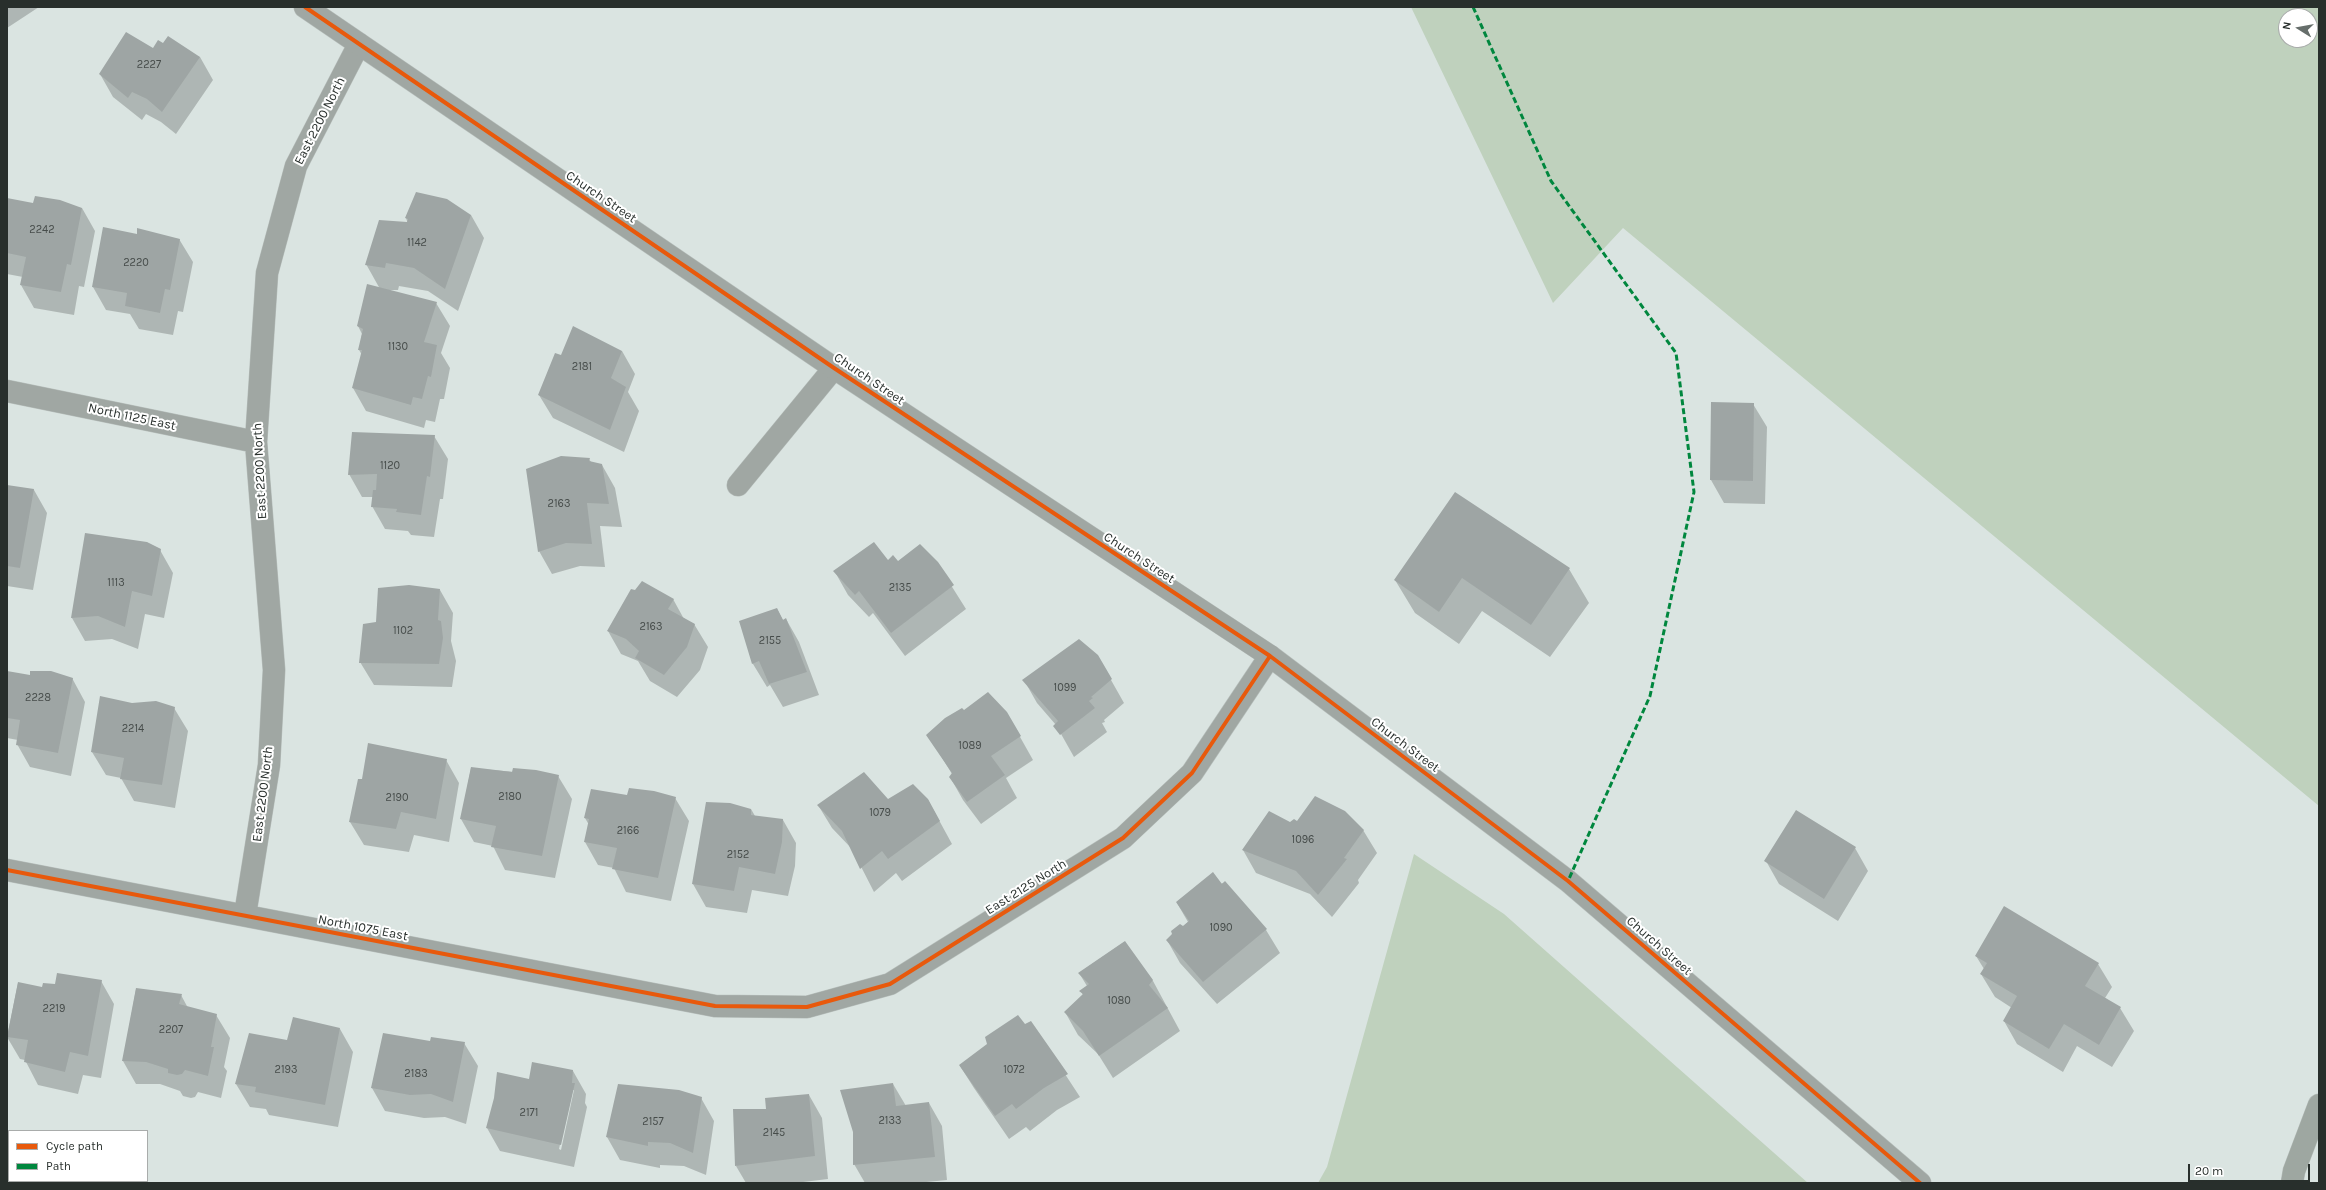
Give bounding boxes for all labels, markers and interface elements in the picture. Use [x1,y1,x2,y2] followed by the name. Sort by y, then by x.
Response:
[2278,8,2318,48] north arrow
[2280,21,2294,31] text: N
[137,58,161,72] house number: 2227
[291,75,349,167] street label: East 2200 North
[563,168,639,226] street label: Church Street
[29,223,55,237] house number: 2242
[407,236,427,250] house number: 1142
[123,256,149,270] house number: 2220
[388,340,408,354] house number: 1130
[831,350,907,408] street label: Church Street
[572,360,592,374] house number: 2181
[87,400,177,434] street label: North 1125 East
[250,423,270,519] street label: East 2200 North
[380,459,400,473] house number: 1120
[548,497,570,511] house number: 2163
[1100,529,1178,587] street label: Church Street
[107,576,125,590] house number: 1113
[889,581,911,595] house number: 2135
[640,620,662,634] house number: 2163
[393,624,413,638] house number: 1102
[759,634,781,648] house number: 2155
[1054,681,1076,695] house number: 1099
[25,691,51,705] house number: 2228
[1368,714,1442,776] street label: Church Street
[122,722,144,736] house number: 2214
[958,739,982,753] house number: 1089
[249,745,277,843] street label: East 2200 North
[498,790,522,804] house number: 2180
[386,791,408,805] house number: 2190
[869,806,891,820] house number: 1079
[617,824,639,838] house number: 2166
[1292,833,1314,847] house number: 1096
[727,848,749,862] house number: 2152
[983,856,1069,918] street label: East 2125 North
[317,912,409,944] street label: North 1075 East
[1623,913,1695,979] street label: Church Street
[1209,921,1233,935] house number: 1090
[1107,994,1131,1008] house number: 1080
[43,1002,65,1016] house number: 2219
[159,1023,183,1037] house number: 2207
[275,1063,297,1077] house number: 2193
[1003,1063,1025,1077] house number: 1072
[404,1067,428,1081] house number: 2183
[520,1106,538,1120] house number: 2171
[878,1114,902,1128] house number: 2133
[642,1115,664,1129] house number: 2157
[763,1126,785,1140] house number: 2145
[8,1130,148,1182] legend
[46,1139,103,1153] text: Cycle path
[2190,1156,2312,1182] scale bar
[46,1159,71,1173] text: Path
[2195,1164,2223,1178] text: 20 m

